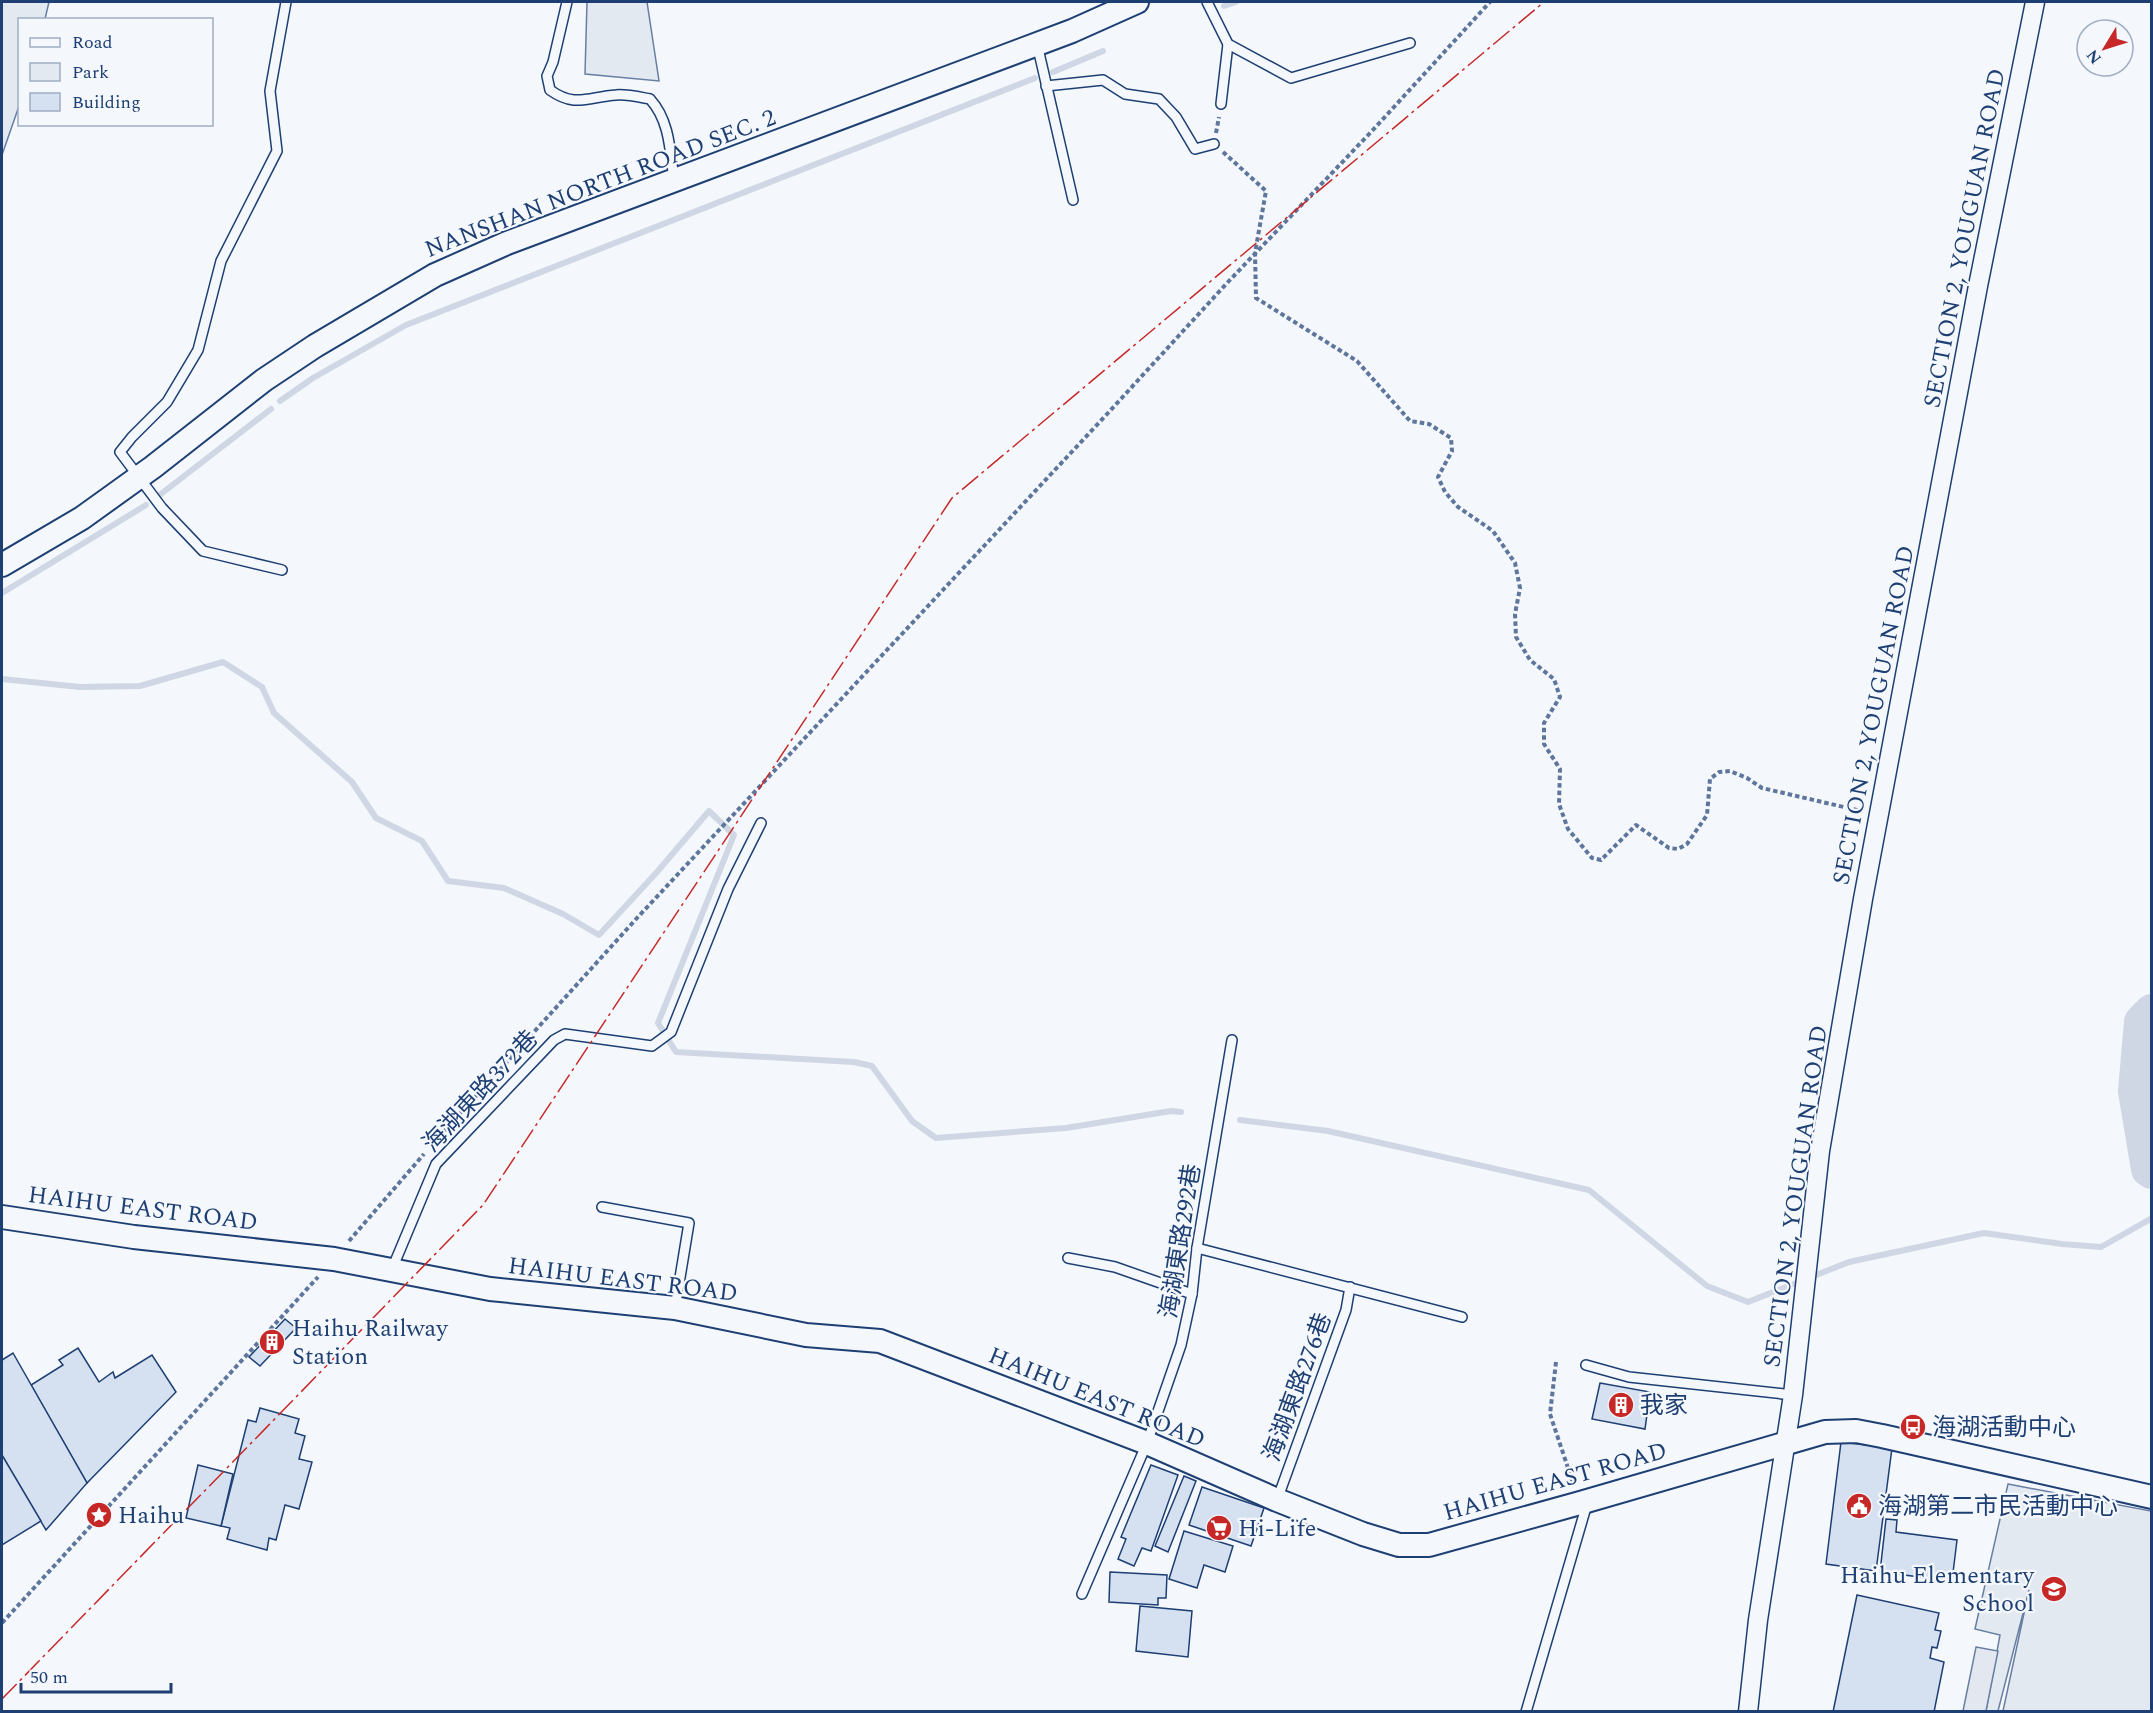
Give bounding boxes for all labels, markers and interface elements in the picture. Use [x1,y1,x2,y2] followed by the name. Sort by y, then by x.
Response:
[18,18,213,126] legend
[2075,18,2135,78] north arrow
[72,29,113,56] text: Road
[2080,44,2107,69] text: N
[72,59,109,86] text: Park
[1914,65,2016,411] street label: SECTION 2, YOUGUAN ROAD
[72,89,141,116] text: Building
[419,100,781,268] street label: NANSHAN NORTH ROAD SEC. 2
[1823,542,1925,888] street label: SECTION 2, YOUGUAN ROAD
[414,1022,547,1161] street label: 海湖東路372巷
[1754,1023,1838,1369] street label: SECTION 2, YOUGUAN ROAD
[1151,1161,1211,1321] street label: 海湖東路292巷
[26,1177,260,1241] street label: HAIHU EAST ROAD
[506,1248,740,1312] street label: HAIHU EAST ROAD
[1254,1308,1342,1467] street label: 海湖東路276巷
[292,1311,449,1375] place label: Haihu Railway Station
[257,1327,287,1357] building icon: Haihu Railway Station
[983,1338,1211,1458] street label: HAIHU EAST ROAD
[1640,1388,1688,1424] place label: 我家
[1606,1390,1636,1420] building icon: 我家
[1932,1410,2076,1446] place label: 海湖活動中心
[1898,1412,1928,1442] bus stop icon: 海湖活動中心
[1439,1433,1671,1531] street label: HAIHU EAST ROAD
[1878,1489,2118,1525] place label: 海湖第二市民活動中心
[1844,1491,1874,1521] public building icon: 海湖第二市民活動中心
[118,1498,184,1534] place label: Haihu
[84,1500,114,1530] place icon: Haihu
[1238,1511,1316,1547] place label: Hi-Life
[1204,1513,1234,1543] supermarket icon: Hi-Life
[1840,1558,2035,1622] place label: Haihu Elementary School
[2039,1574,2069,1604] school or university icon: Haihu Elementary School
[21,1656,171,1694] scale bar
[30,1664,68,1691] text: 50 m

